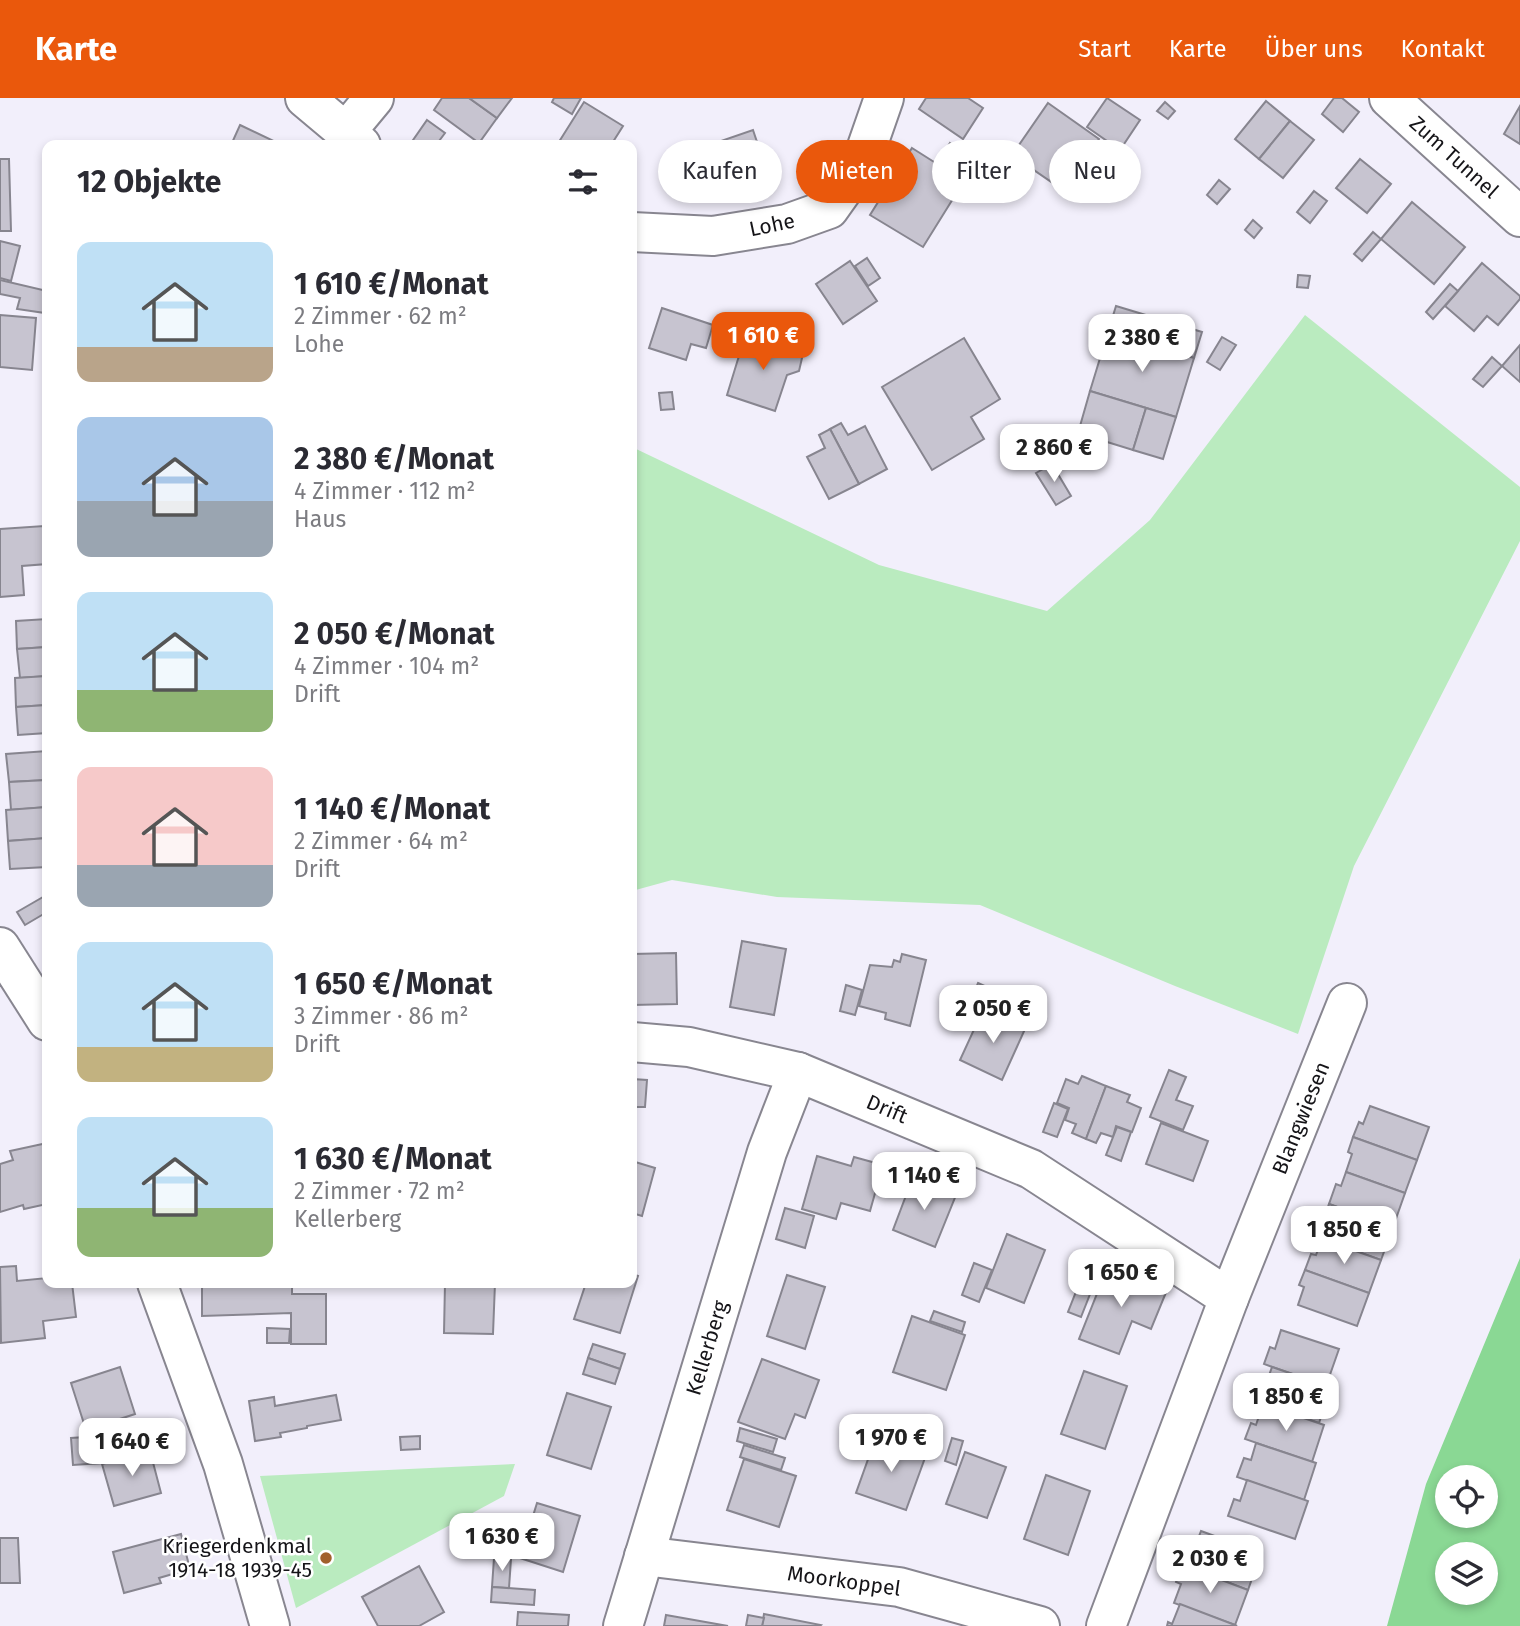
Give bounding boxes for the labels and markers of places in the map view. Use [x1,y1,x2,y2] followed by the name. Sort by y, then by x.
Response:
[698,313,828,372] pin: 1 610 €
[1077,314,1207,374] pin: 2 380 €
[989,424,1119,484] pin: 2 860 €
[928,986,1058,1045] pin: 2 050 €
[859,1152,989,1212] pin: 1 140 €
[1279,1206,1409,1266] pin: 1 850 €
[1056,1250,1186,1309] pin: 1 650 €
[1221,1374,1351,1433] pin: 1 850 €
[826,1414,956,1474] pin: 1 970 €
[67,1418,197,1478] pin: 1 640 €
[437,1514,567,1573] pin: 1 630 €
[162,1533,312,1583] place label: Kriegerdenkmal 1914-18 1939-45
[1145,1536,1275,1595] pin: 2 030 €
[318,1550,334,1566] marker: Kriegerdenkmal 1914-18 1939-45

